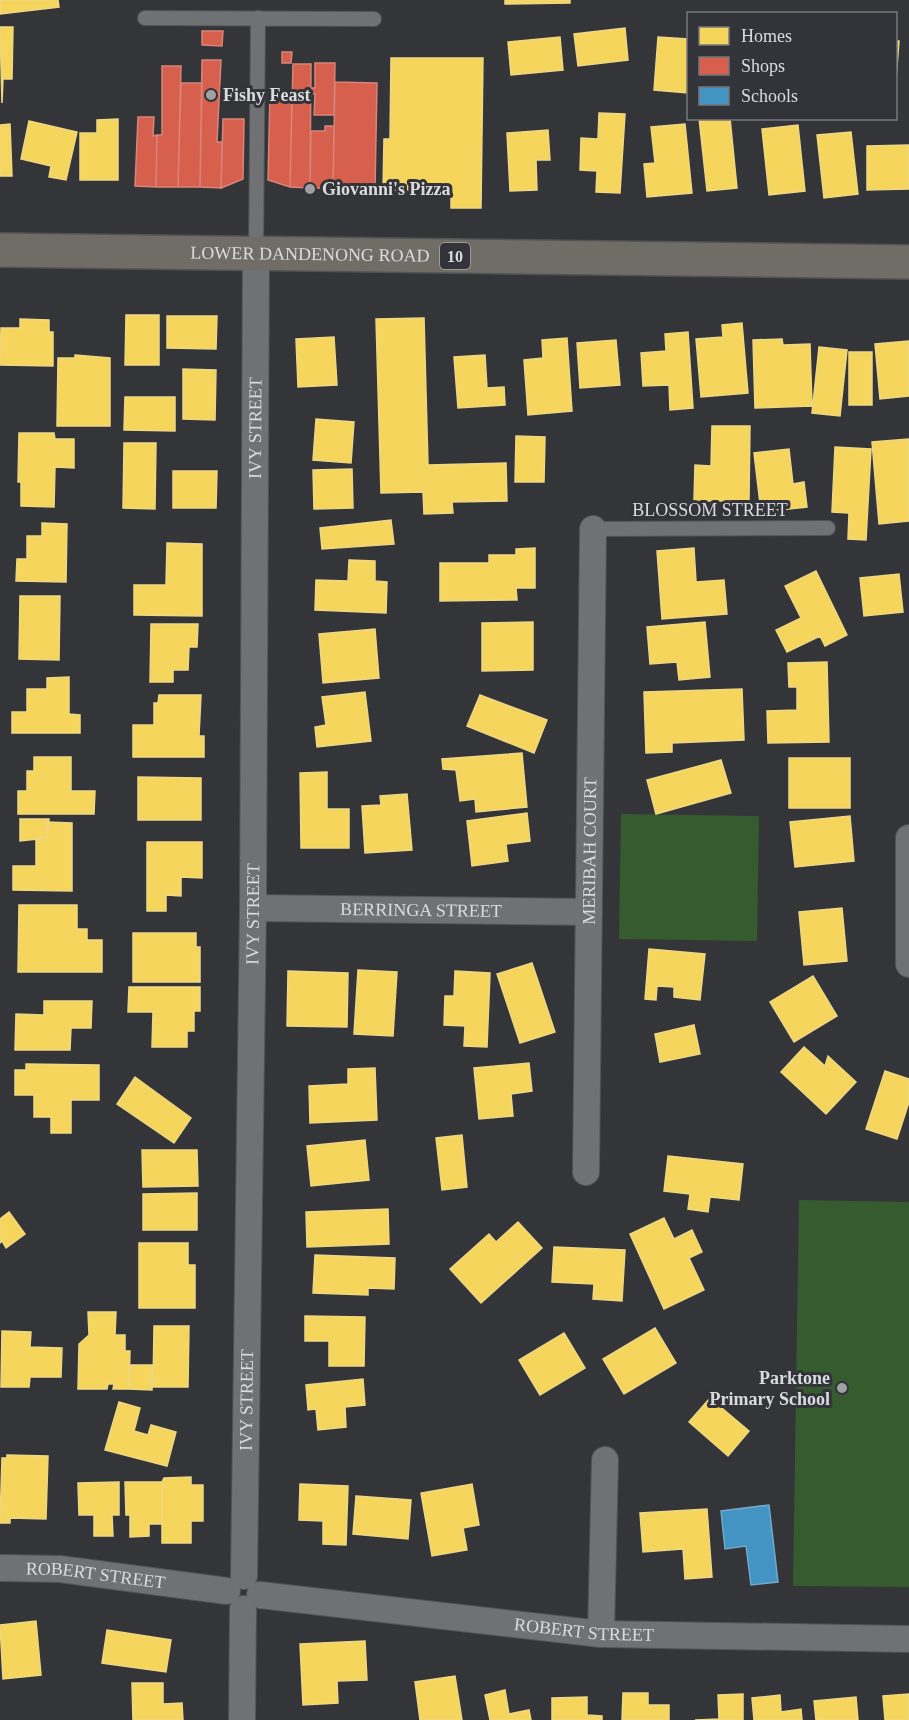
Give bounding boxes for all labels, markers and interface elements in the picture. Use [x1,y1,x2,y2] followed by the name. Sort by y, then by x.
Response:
[687,12,897,120] legend
[741,26,792,46] text: Homes
[741,56,785,76] text: Shops
[223,85,311,105] place label: Fishy Feast
[741,86,798,106] text: Schools
[204,88,218,102] marker: Fishy Feast
[322,179,451,199] place label: Giovanni's Pizza
[303,182,317,196] marker: Giovanni's Pizza
[190,243,430,266] street label: LOWER DANDENONG ROAD
[440,243,470,269] road number: 10
[245,377,265,479] street label: IVY STREET
[632,500,788,520] street label: BLOSSOM STREET
[579,777,600,925] street label: MERIBAH COURT
[242,863,263,965] street label: IVY STREET
[340,899,502,921] street label: BERRINGA STREET
[236,1349,257,1451] street label: IVY STREET
[710,1368,830,1409] place label: Parktone Primary School
[835,1381,849,1395] marker: Parktone Primary School
[26,1558,166,1593] street label: ROBERT STREET
[513,1614,654,1645] street label: ROBERT STREET

